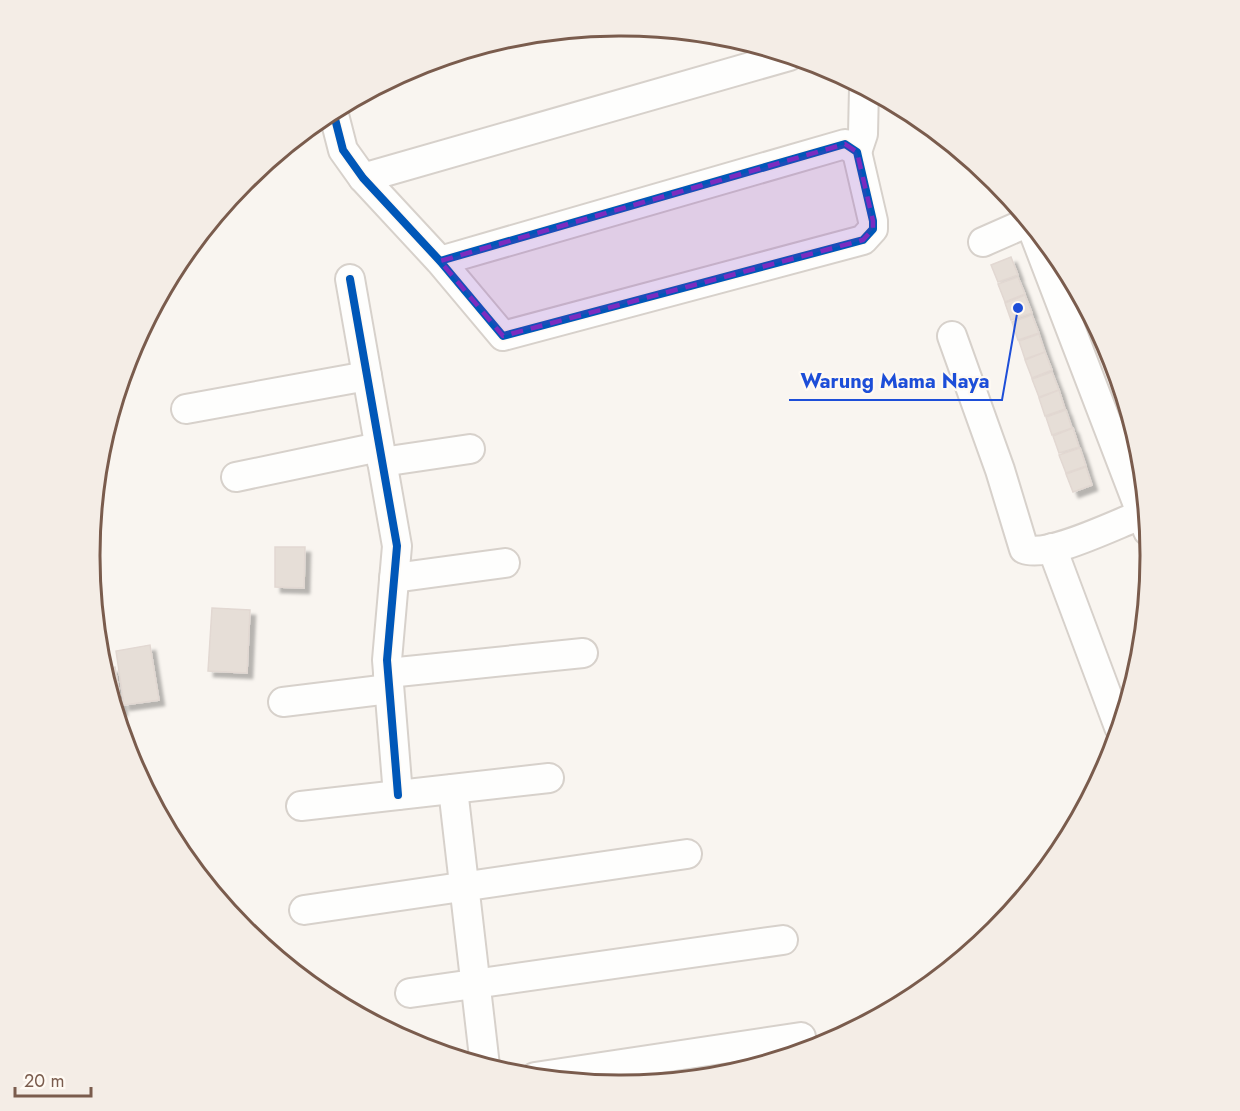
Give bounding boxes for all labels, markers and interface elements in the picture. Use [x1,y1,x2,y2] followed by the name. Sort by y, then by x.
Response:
[789,362,1002,400] callout: Warung Mama Naya
[800,367,990,396] text: Warung Mama Naya
[15,1060,92,1098] scale bar
[24,1068,64,1094] text: 20 m

